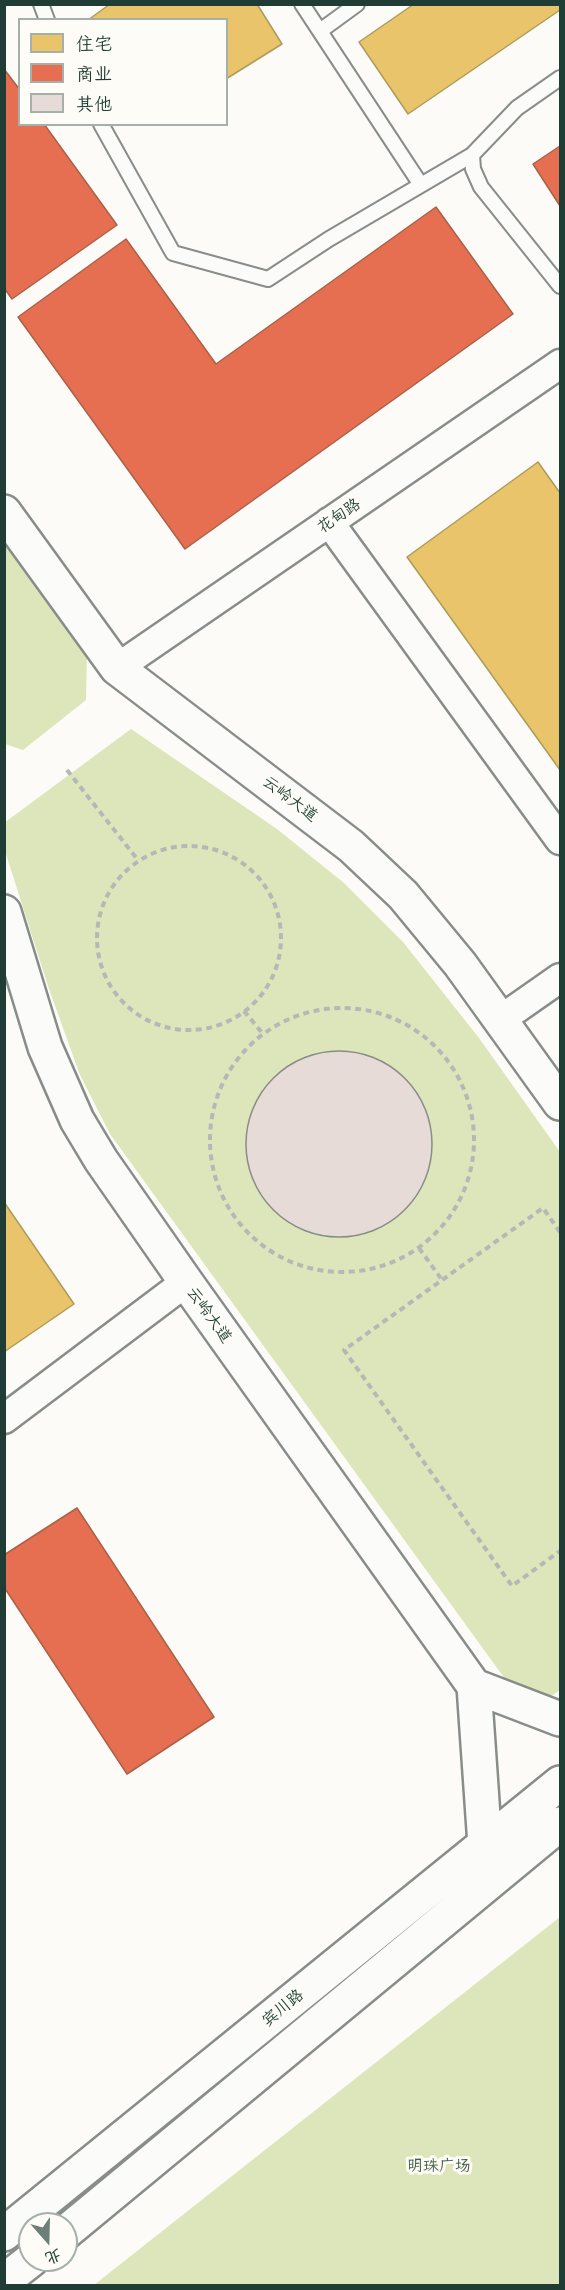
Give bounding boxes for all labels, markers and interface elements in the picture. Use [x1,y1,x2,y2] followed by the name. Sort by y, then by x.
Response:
[18,18,228,126] legend
[76,32,112,55] text: 住宅
[76,62,112,85] text: 商业
[76,92,112,115] text: 其他
[314,495,364,537] street label: 花甸路
[259,772,321,826] street label: 云岭大道
[182,1283,236,1347] street label: 云岭大道
[258,1985,308,2031] street label: 宾川路
[407,2156,471,2176] park label: 明珠广场
[18,2212,78,2272] north arrow
[43,2245,64,2269] text: 北

